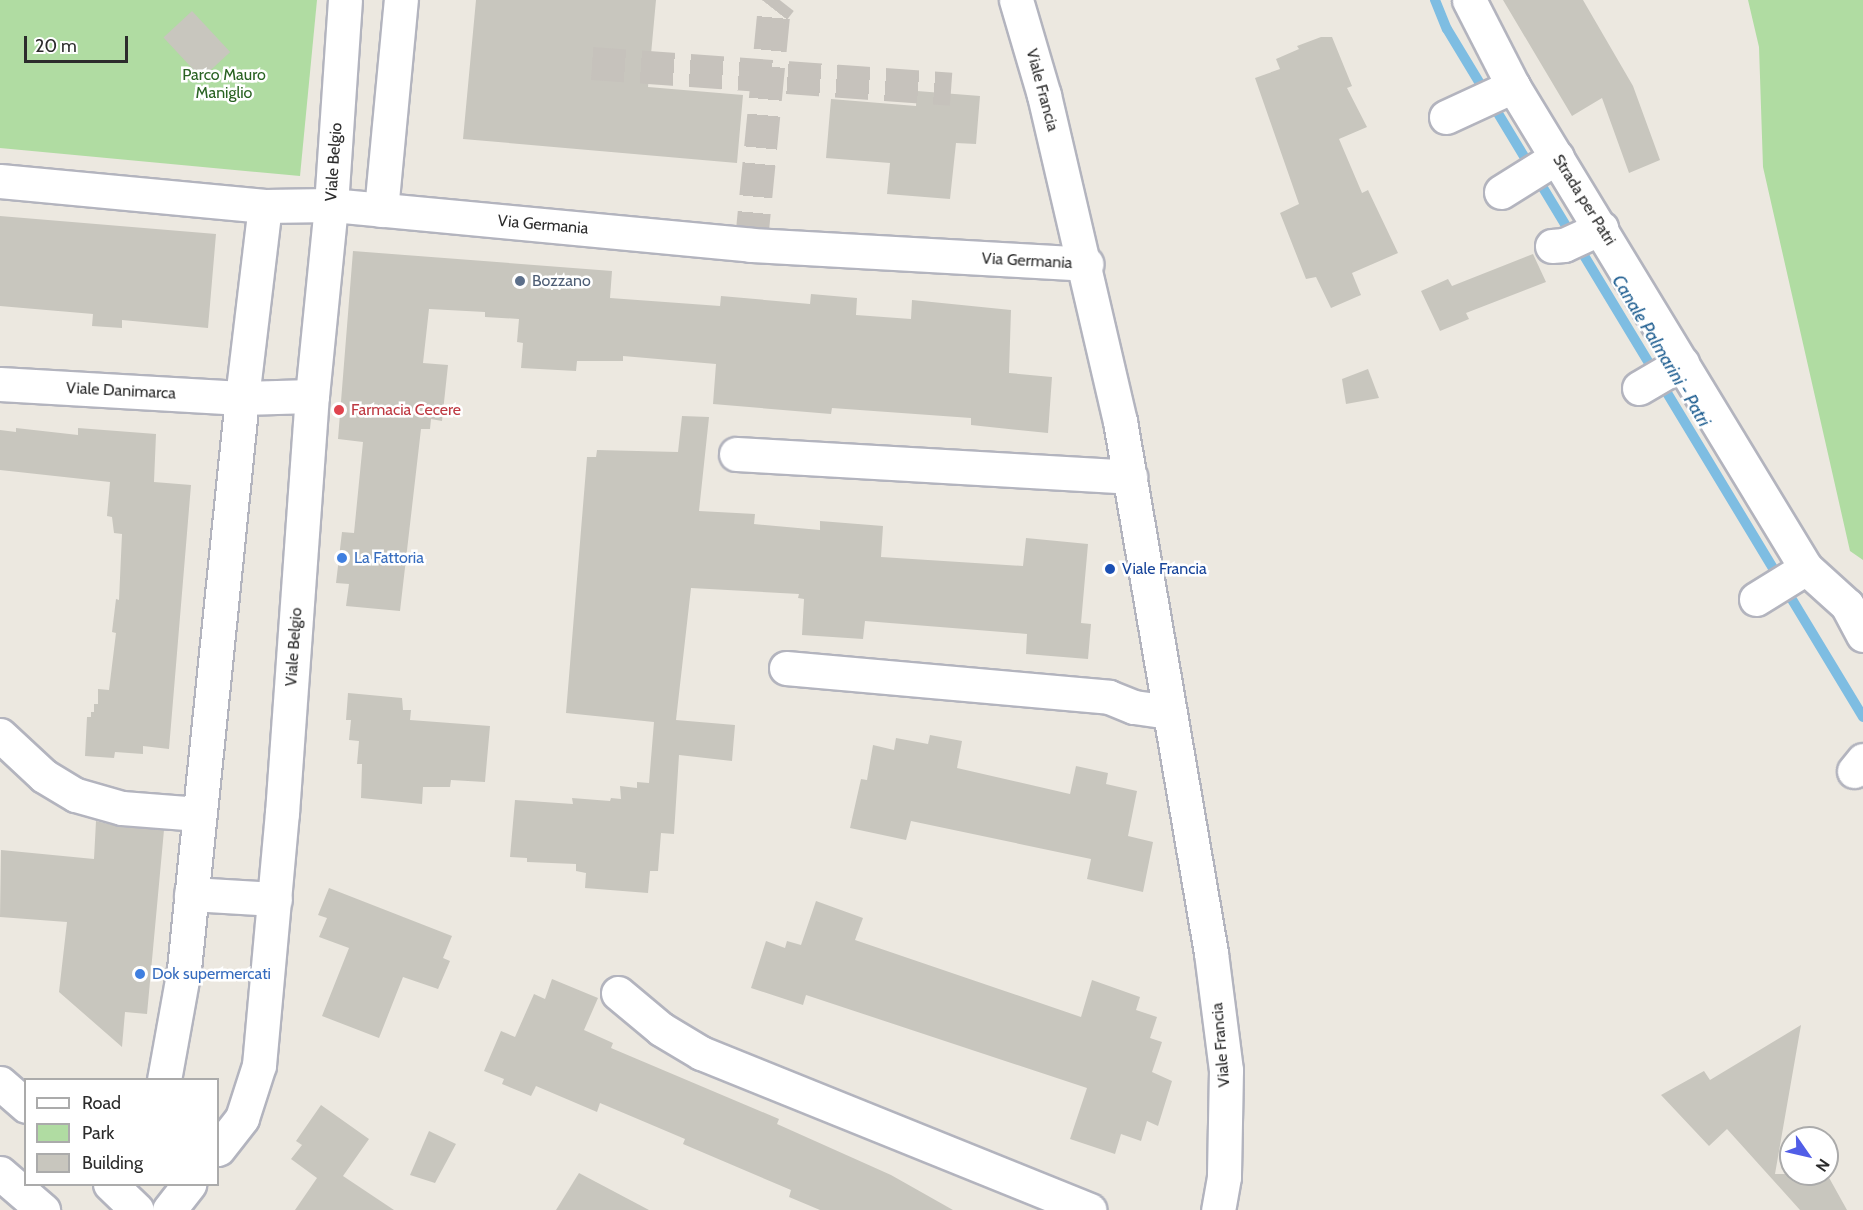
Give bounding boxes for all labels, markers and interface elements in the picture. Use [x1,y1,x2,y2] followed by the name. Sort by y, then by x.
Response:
[27,24,130,62] scale bar
[35,35,77,57] text: 20 m
[1022,47,1062,133] street label: Viale Francia
[182,65,266,103] park label: Parco Mauro Maniglio
[322,122,346,202] street label: Viale Belgio
[1548,151,1620,249] street label: Strada per Patri
[497,211,589,239] street label: Via Germania
[981,249,1073,273] street label: Via Germania
[532,271,591,291] place label: Bozzano
[1607,271,1715,431] water label: Canale Palmarini - Patri
[513,274,527,288] marker: Bozzano
[66,379,176,403] street label: Viale Danimarca
[351,400,461,420] place label: Farmacia Cecere
[332,403,346,417] marker: Farmacia Cecere
[354,548,424,568] place label: La Fattoria
[335,551,349,565] marker: La Fattoria
[1122,559,1207,579] place label: Viale Francia
[1103,562,1117,576] marker: Viale Francia
[282,607,306,687] street label: Viale Belgio
[152,964,271,984] place label: Dok supermercati
[133,967,147,981] marker: Dok supermercati
[1208,1002,1234,1088] street label: Viale Francia
[24,1078,219,1186] legend
[82,1092,121,1114] text: Road
[82,1122,114,1144] text: Park
[1779,1126,1839,1186] north arrow
[82,1152,143,1174] text: Building
[1812,1155,1834,1175] text: N

